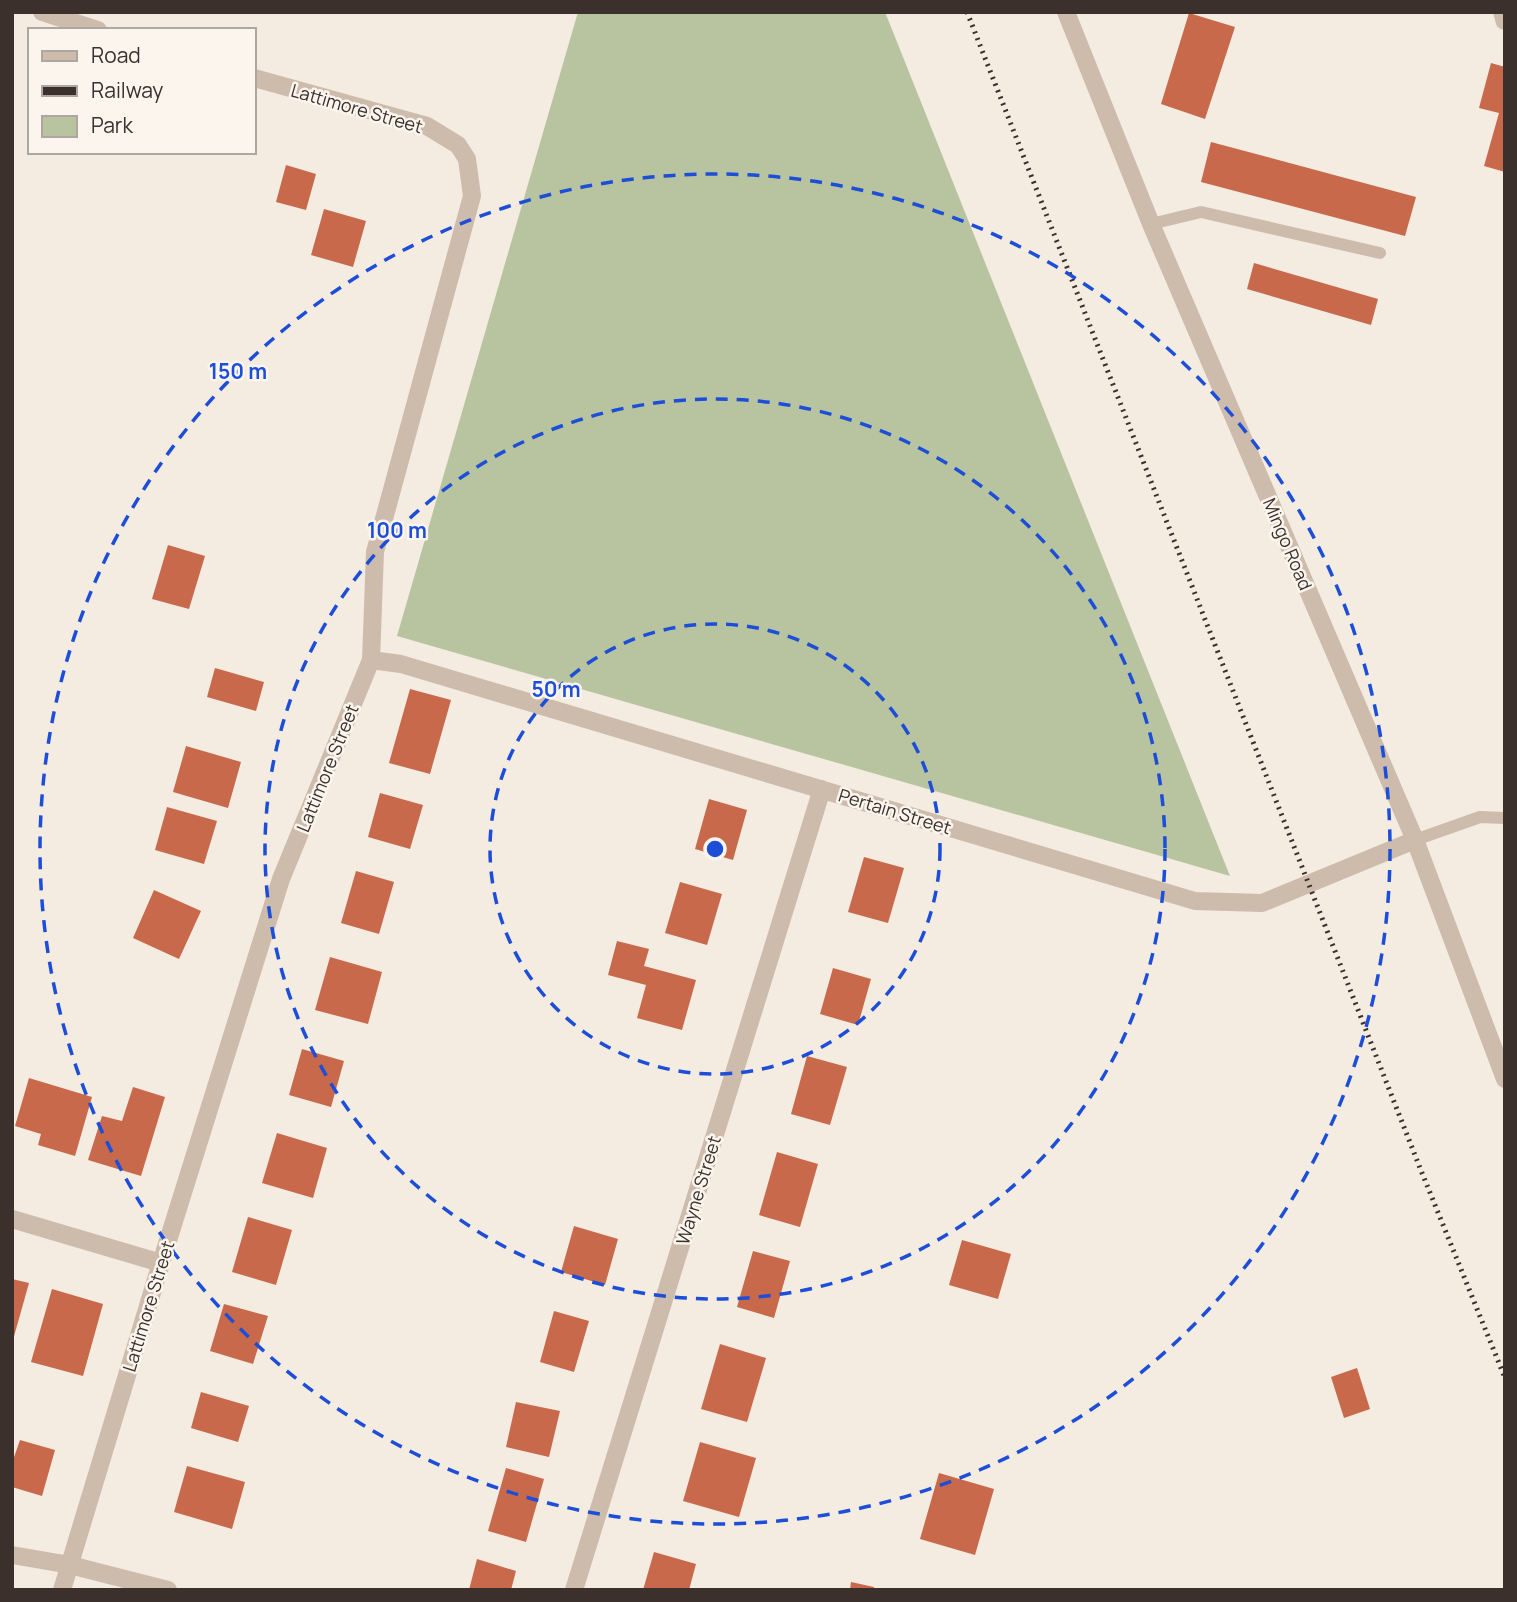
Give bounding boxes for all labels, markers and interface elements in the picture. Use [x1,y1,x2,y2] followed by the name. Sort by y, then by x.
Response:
[28,28,256,154] legend
[91,41,141,69] text: Road
[91,76,163,104] text: Railway
[288,78,426,138] street label: Lattimore Street
[91,111,133,139] text: Park
[209,357,267,385] text: 150 m
[1258,494,1318,594] street label: Mingo Road
[367,516,427,544] text: 100 m
[531,675,581,703] text: 50 m
[290,701,364,835] street label: Lattimore Street
[836,783,954,839] street label: Pertain Street
[703,837,727,861] centre of rings
[670,1133,726,1247] street label: Wayne Street
[117,1238,179,1374] street label: Lattimore Street

